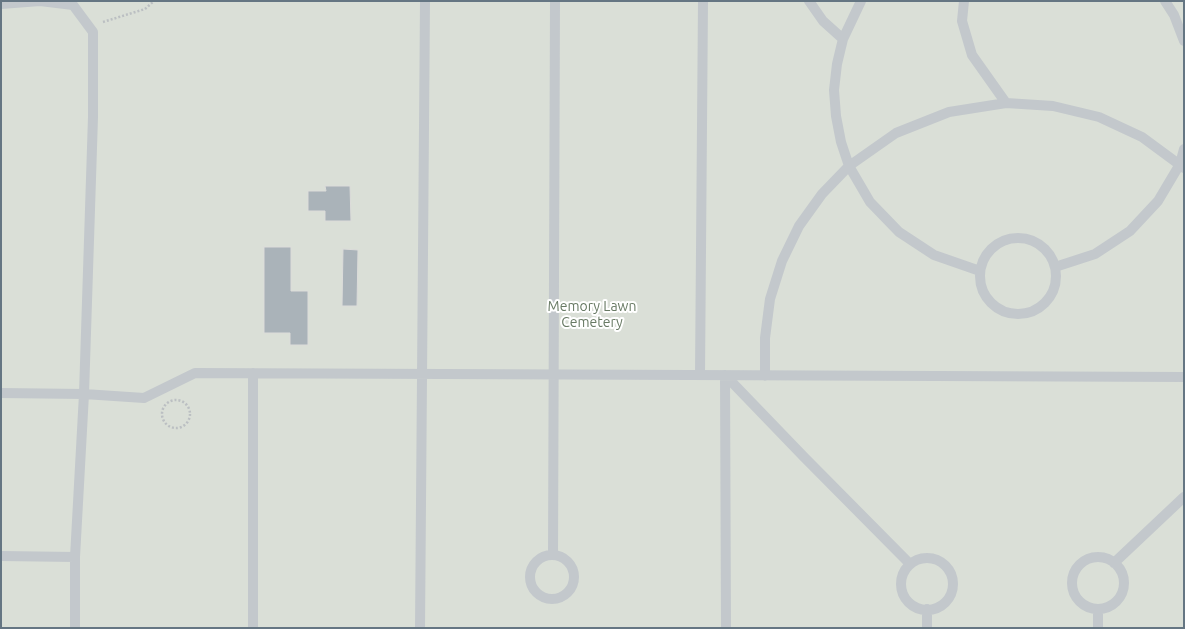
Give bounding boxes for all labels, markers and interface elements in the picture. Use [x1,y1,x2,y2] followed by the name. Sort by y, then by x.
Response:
[548,298,636,330] park label: Memory Lawn Cemetery

